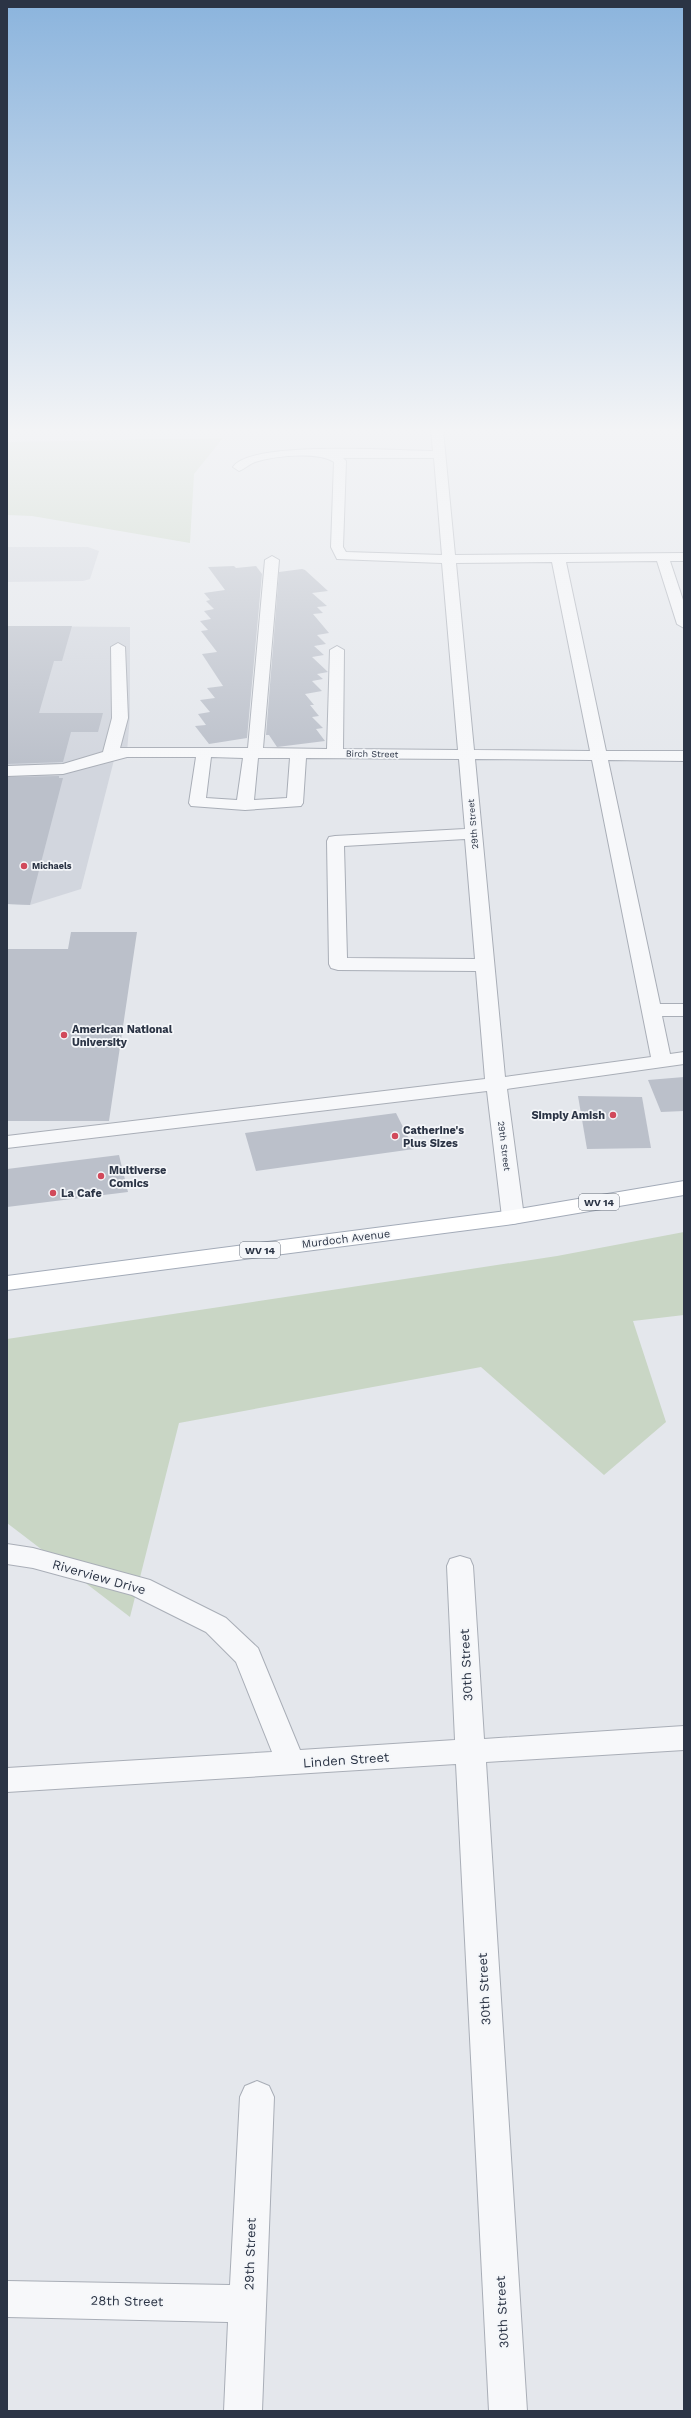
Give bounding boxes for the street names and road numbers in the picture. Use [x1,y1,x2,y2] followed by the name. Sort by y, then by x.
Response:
[346,749,399,759] street label: Birch Street
[466,798,480,849] street label: 29th Street
[496,1120,512,1172] street label: 29th Street
[579,1194,619,1210] road number: WV 14
[301,1227,391,1251] street label: Murdoch Avenue
[240,1242,280,1258] road number: WV 14
[51,1556,147,1598] street label: Riverview Drive
[457,1628,475,1702] street label: 30th Street
[302,1749,390,1771] street label: Linden Street
[475,1952,493,2026] street label: 30th Street
[241,2217,259,2291] street label: 29th Street
[493,2275,511,2349] street label: 30th Street
[91,2293,164,2309] street label: 28th Street

